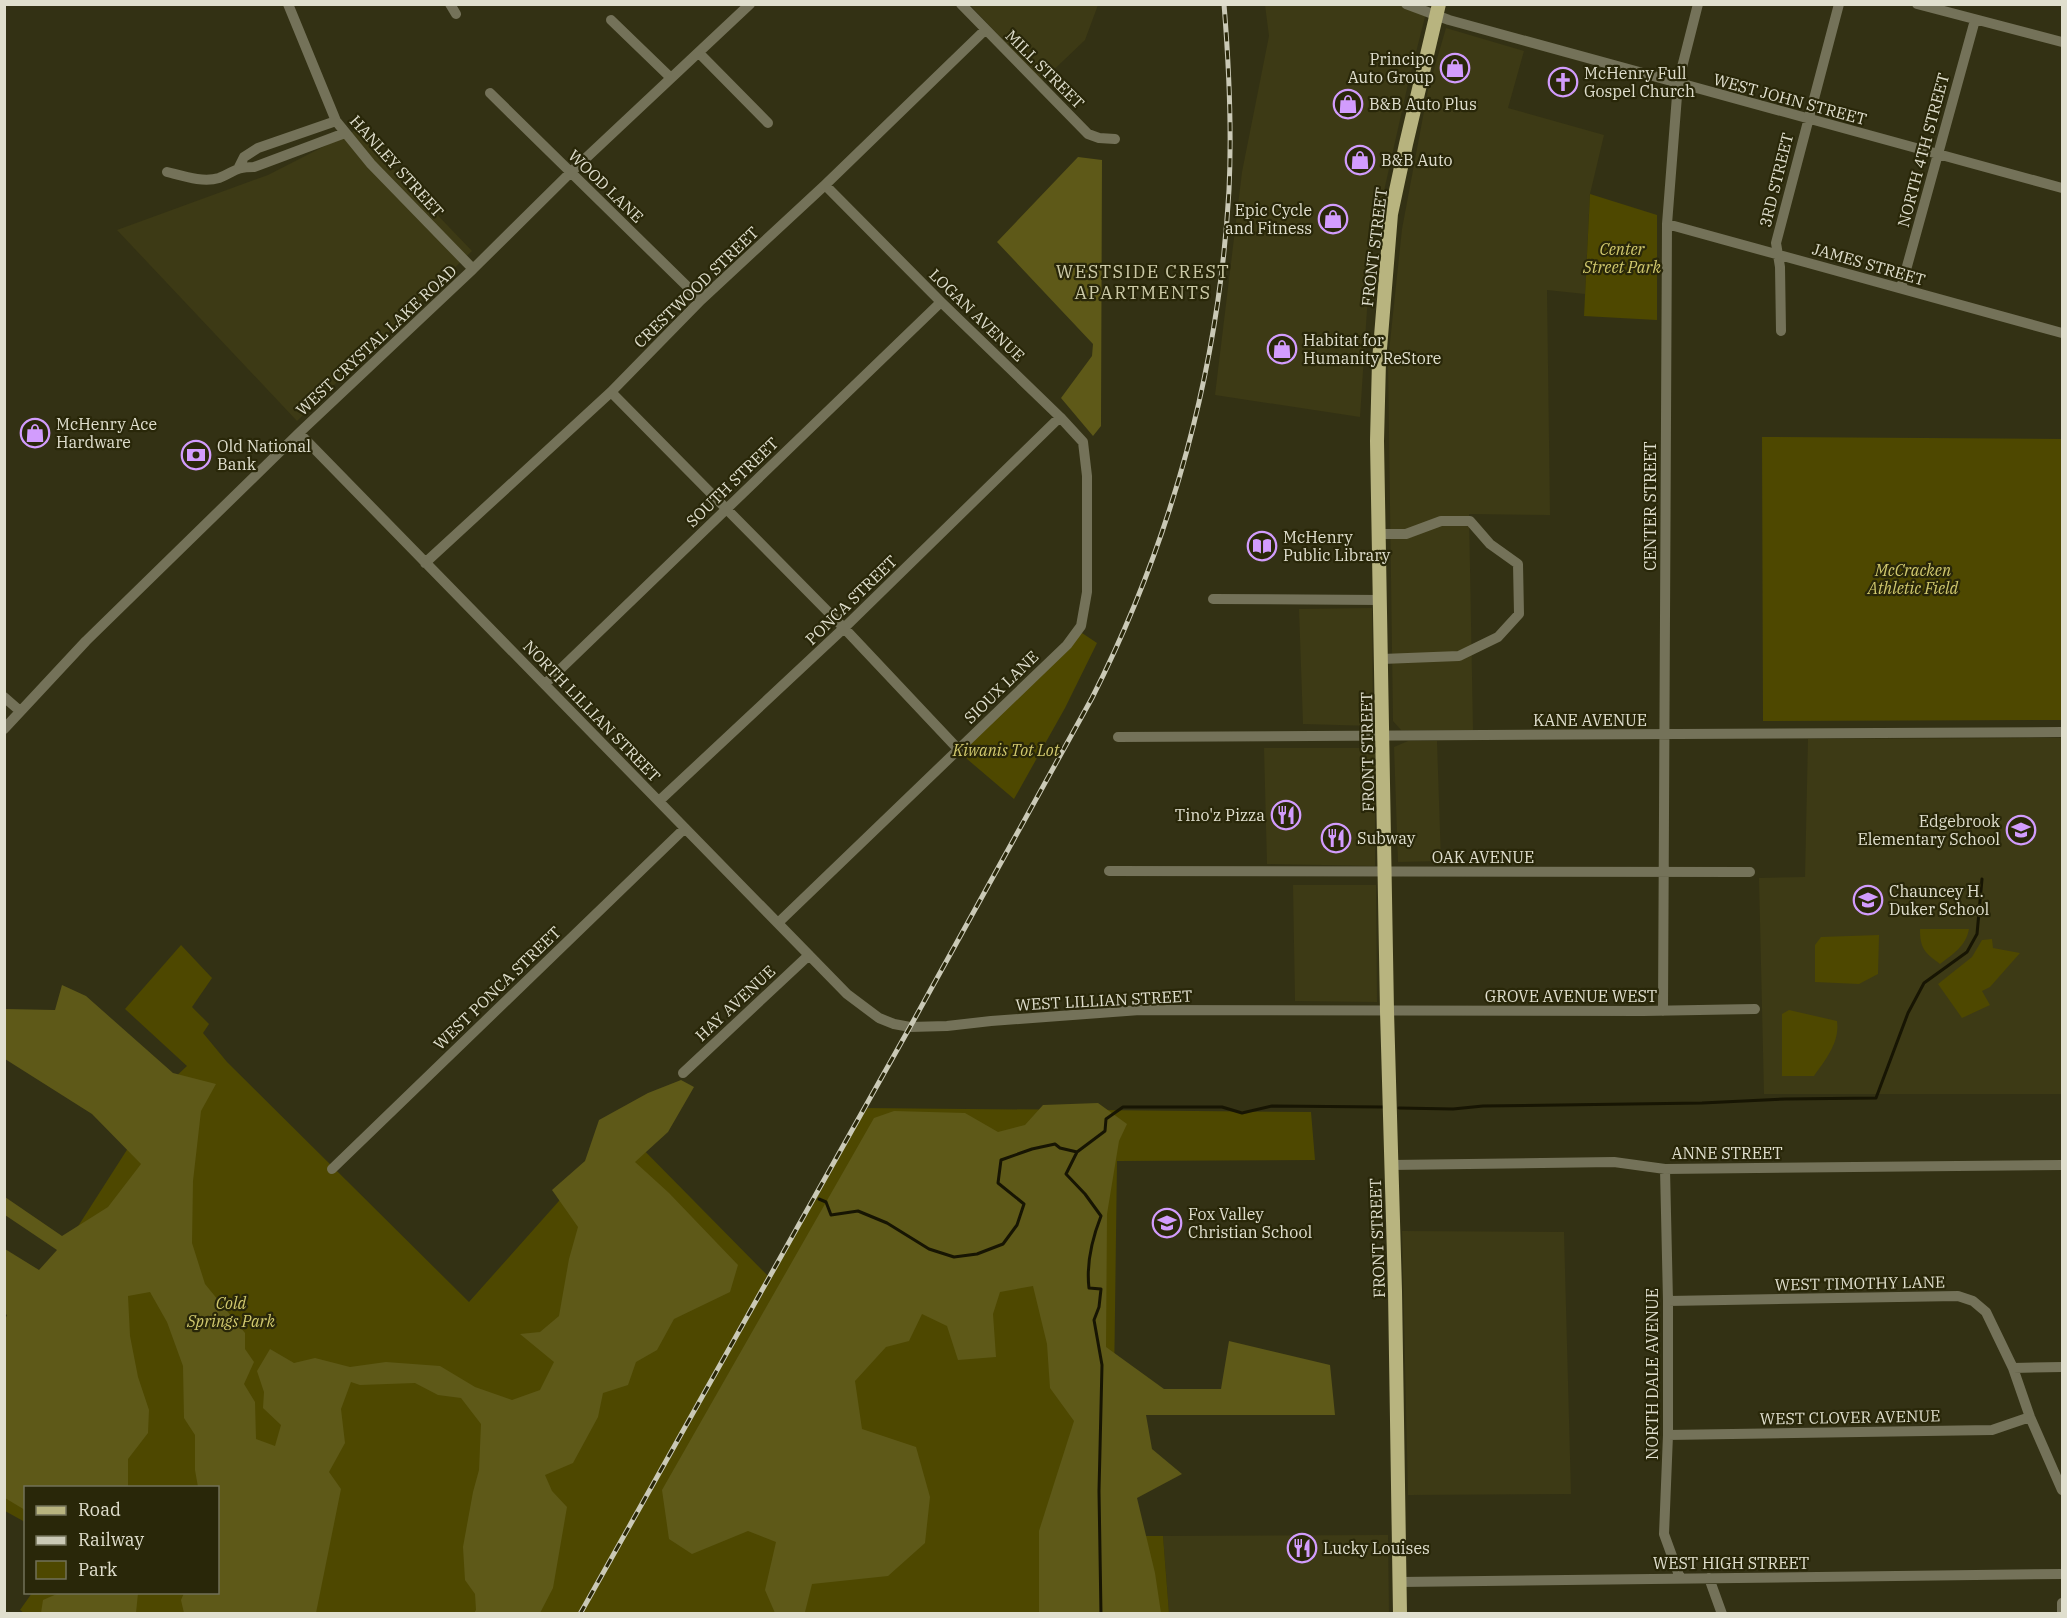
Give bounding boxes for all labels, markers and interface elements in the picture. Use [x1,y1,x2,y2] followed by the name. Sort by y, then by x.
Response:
[1001,25,1089,113] street label: MILL STREET
[1348,49,1434,87] place label: Principo Auto Group
[1439,52,1471,84] shop icon: Principo Auto Group
[1584,63,1695,101] place label: McHenry Full Gospel Church
[1547,66,1579,98] church icon: McHenry Full Gospel Church
[1711,69,1869,129] street label: WEST JOHN STREET
[1893,71,1953,229] street label: NORTH 4TH STREET
[1332,88,1364,120] shop icon: B&B Auto Plus
[1369,94,1477,114] place label: B&B Auto Plus
[346,111,448,221] street label: HANLEY STREET
[1755,131,1797,229] street label: 3RD STREET
[1344,144,1376,176] shop icon: B&B Auto
[564,145,648,227] street label: WOOD LANE
[1381,150,1453,170] place label: B&B Auto
[1357,186,1391,308] street label: FRONT STREET
[1225,200,1312,238] place label: Epic Cycle and Fitness
[1317,203,1349,235] shop icon: Epic Cycle and Fitness
[629,222,763,352] street label: CRESTWOOD STREET
[1810,238,1928,290] street label: JAMES STREET
[1582,239,1661,277] park label: Center Street Park
[292,260,460,420] street label: WEST CRYSTAL LAKE ROAD
[1056,260,1230,304] district label: WESTSIDE CREST APARTMENTS
[925,264,1029,366] street label: LOGAN AVENUE
[1303,330,1441,368] place label: Habitat for Humanity ReStore
[1266,333,1298,365] shop icon: Habitat for Humanity ReStore
[56,414,157,452] place label: McHenry Ace Hardware
[19,417,51,449] shop icon: McHenry Ace Hardware
[682,433,782,531] street label: SOUTH STREET
[217,436,311,474] place label: Old National Bank
[180,439,212,471] bank icon: Old National Bank
[1640,441,1660,571] street label: CENTER STREET
[1283,527,1391,565] place label: McHenry Public Library
[1246,530,1278,562] library icon: McHenry Public Library
[801,551,901,649] street label: PONCA STREET
[1867,560,1959,598] park label: McCracken Athletic Field
[519,636,665,786] street label: NORTH LILLIAN STREET
[960,646,1042,728] street label: SIOUX LANE
[1356,692,1378,812] street label: FRONT STREET
[1533,710,1647,730] street label: KANE AVENUE
[952,740,1061,760] park label: Kiwanis Tot Lot
[1270,799,1302,831] restaurant icon: Tino'z Pizza
[1175,805,1265,825] place label: Tino'z Pizza
[1857,811,2001,849] place label: Edgebrook Elementary School
[2005,814,2037,846] school or university icon: Edgebrook Elementary School
[1320,822,1352,854] restaurant icon: Subway
[1357,828,1416,848] place label: Subway
[1432,847,1534,867] street label: OAK AVENUE
[1889,881,1990,919] place label: Chauncey H. Duker School
[1852,884,1884,916] school or university icon: Chauncey H. Duker School
[429,922,565,1054] street label: WEST PONCA STREET
[691,961,779,1045] street label: HAY AVENUE
[1015,985,1193,1015] street label: WEST LILLIAN STREET
[1485,986,1657,1006] street label: GROVE AVENUE WEST
[1671,1143,1783,1163] street label: ANNE STREET
[1365,1178,1389,1298] street label: FRONT STREET
[1188,1204,1312,1242] place label: Fox Valley Christian School
[1151,1207,1183,1239] school or university icon: Fox Valley Christian School
[1775,1272,1945,1294] street label: WEST TIMOTHY LANE
[1642,1288,1662,1460] street label: NORTH DALE AVENUE
[186,1293,276,1331] park label: Cold Springs Park
[1759,1405,1941,1429] street label: WEST CLOVER AVENUE
[24,1486,219,1594] legend
[78,1498,121,1521] text: Road
[78,1528,144,1551] text: Railway
[1286,1532,1318,1564] restaurant icon: Lucky Louises
[1323,1538,1430,1558] place label: Lucky Louises
[1653,1553,1809,1573] street label: WEST HIGH STREET
[78,1558,118,1581] text: Park

